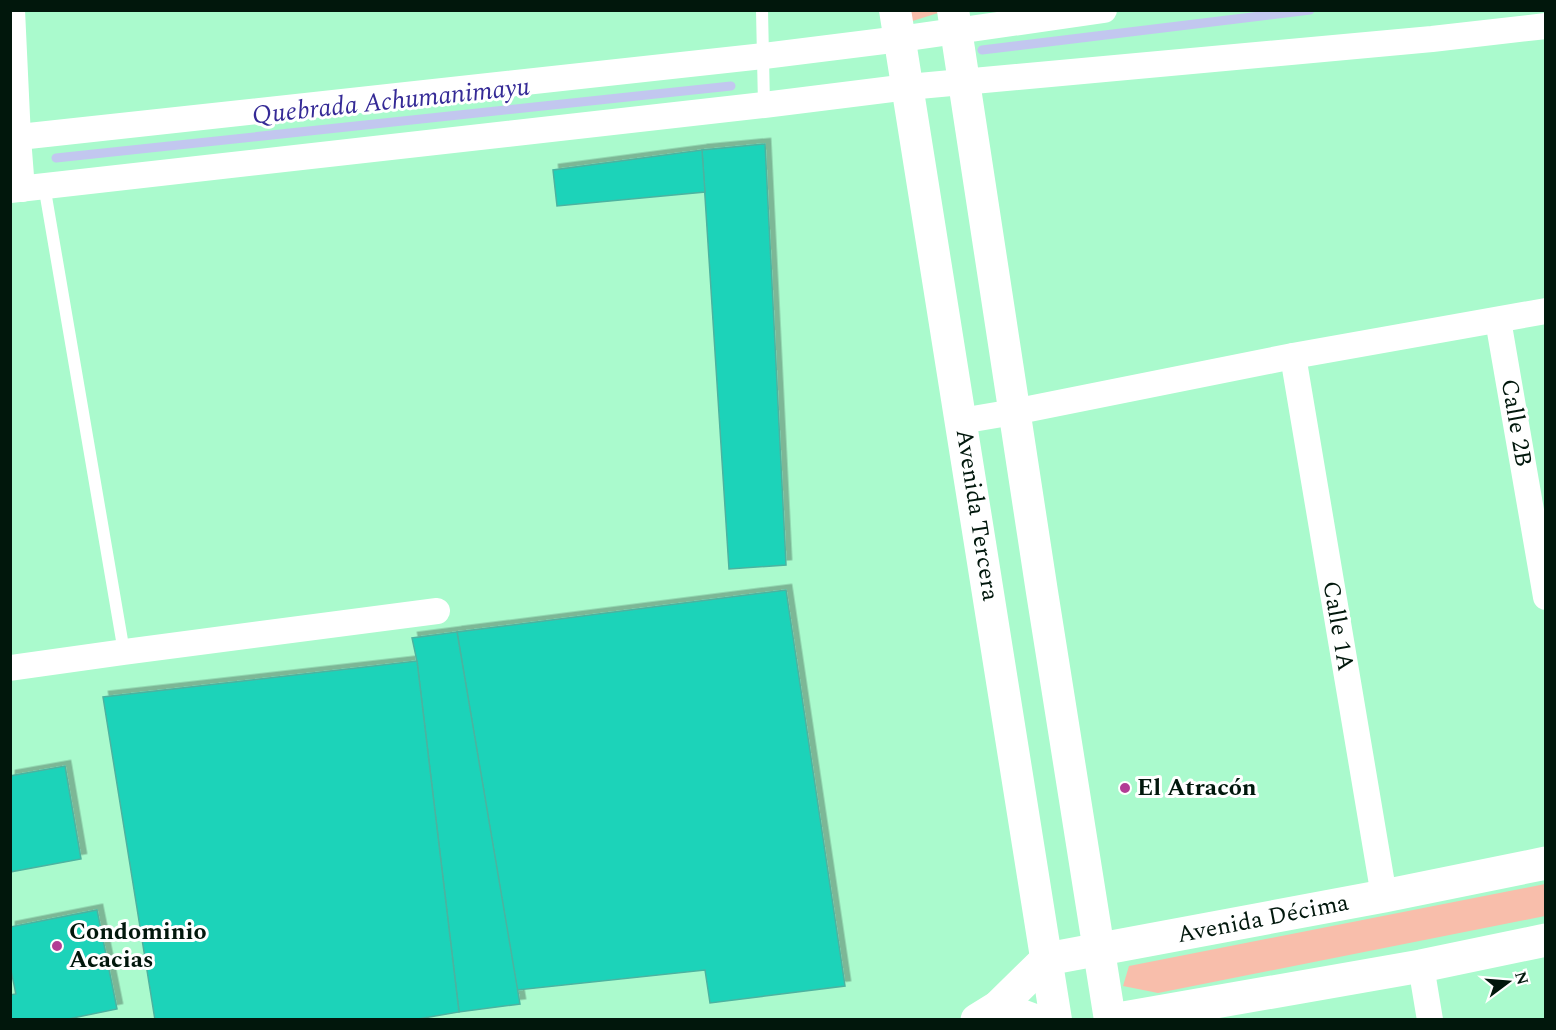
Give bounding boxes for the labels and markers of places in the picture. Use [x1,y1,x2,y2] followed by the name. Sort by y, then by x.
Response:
[1137,770,1257,806] place label: El Atracón
[1118,781,1132,795] marker: El Atracón
[69,914,207,978] place label: Condominio Acacias
[50,939,64,953] marker: Condominio Acacias

